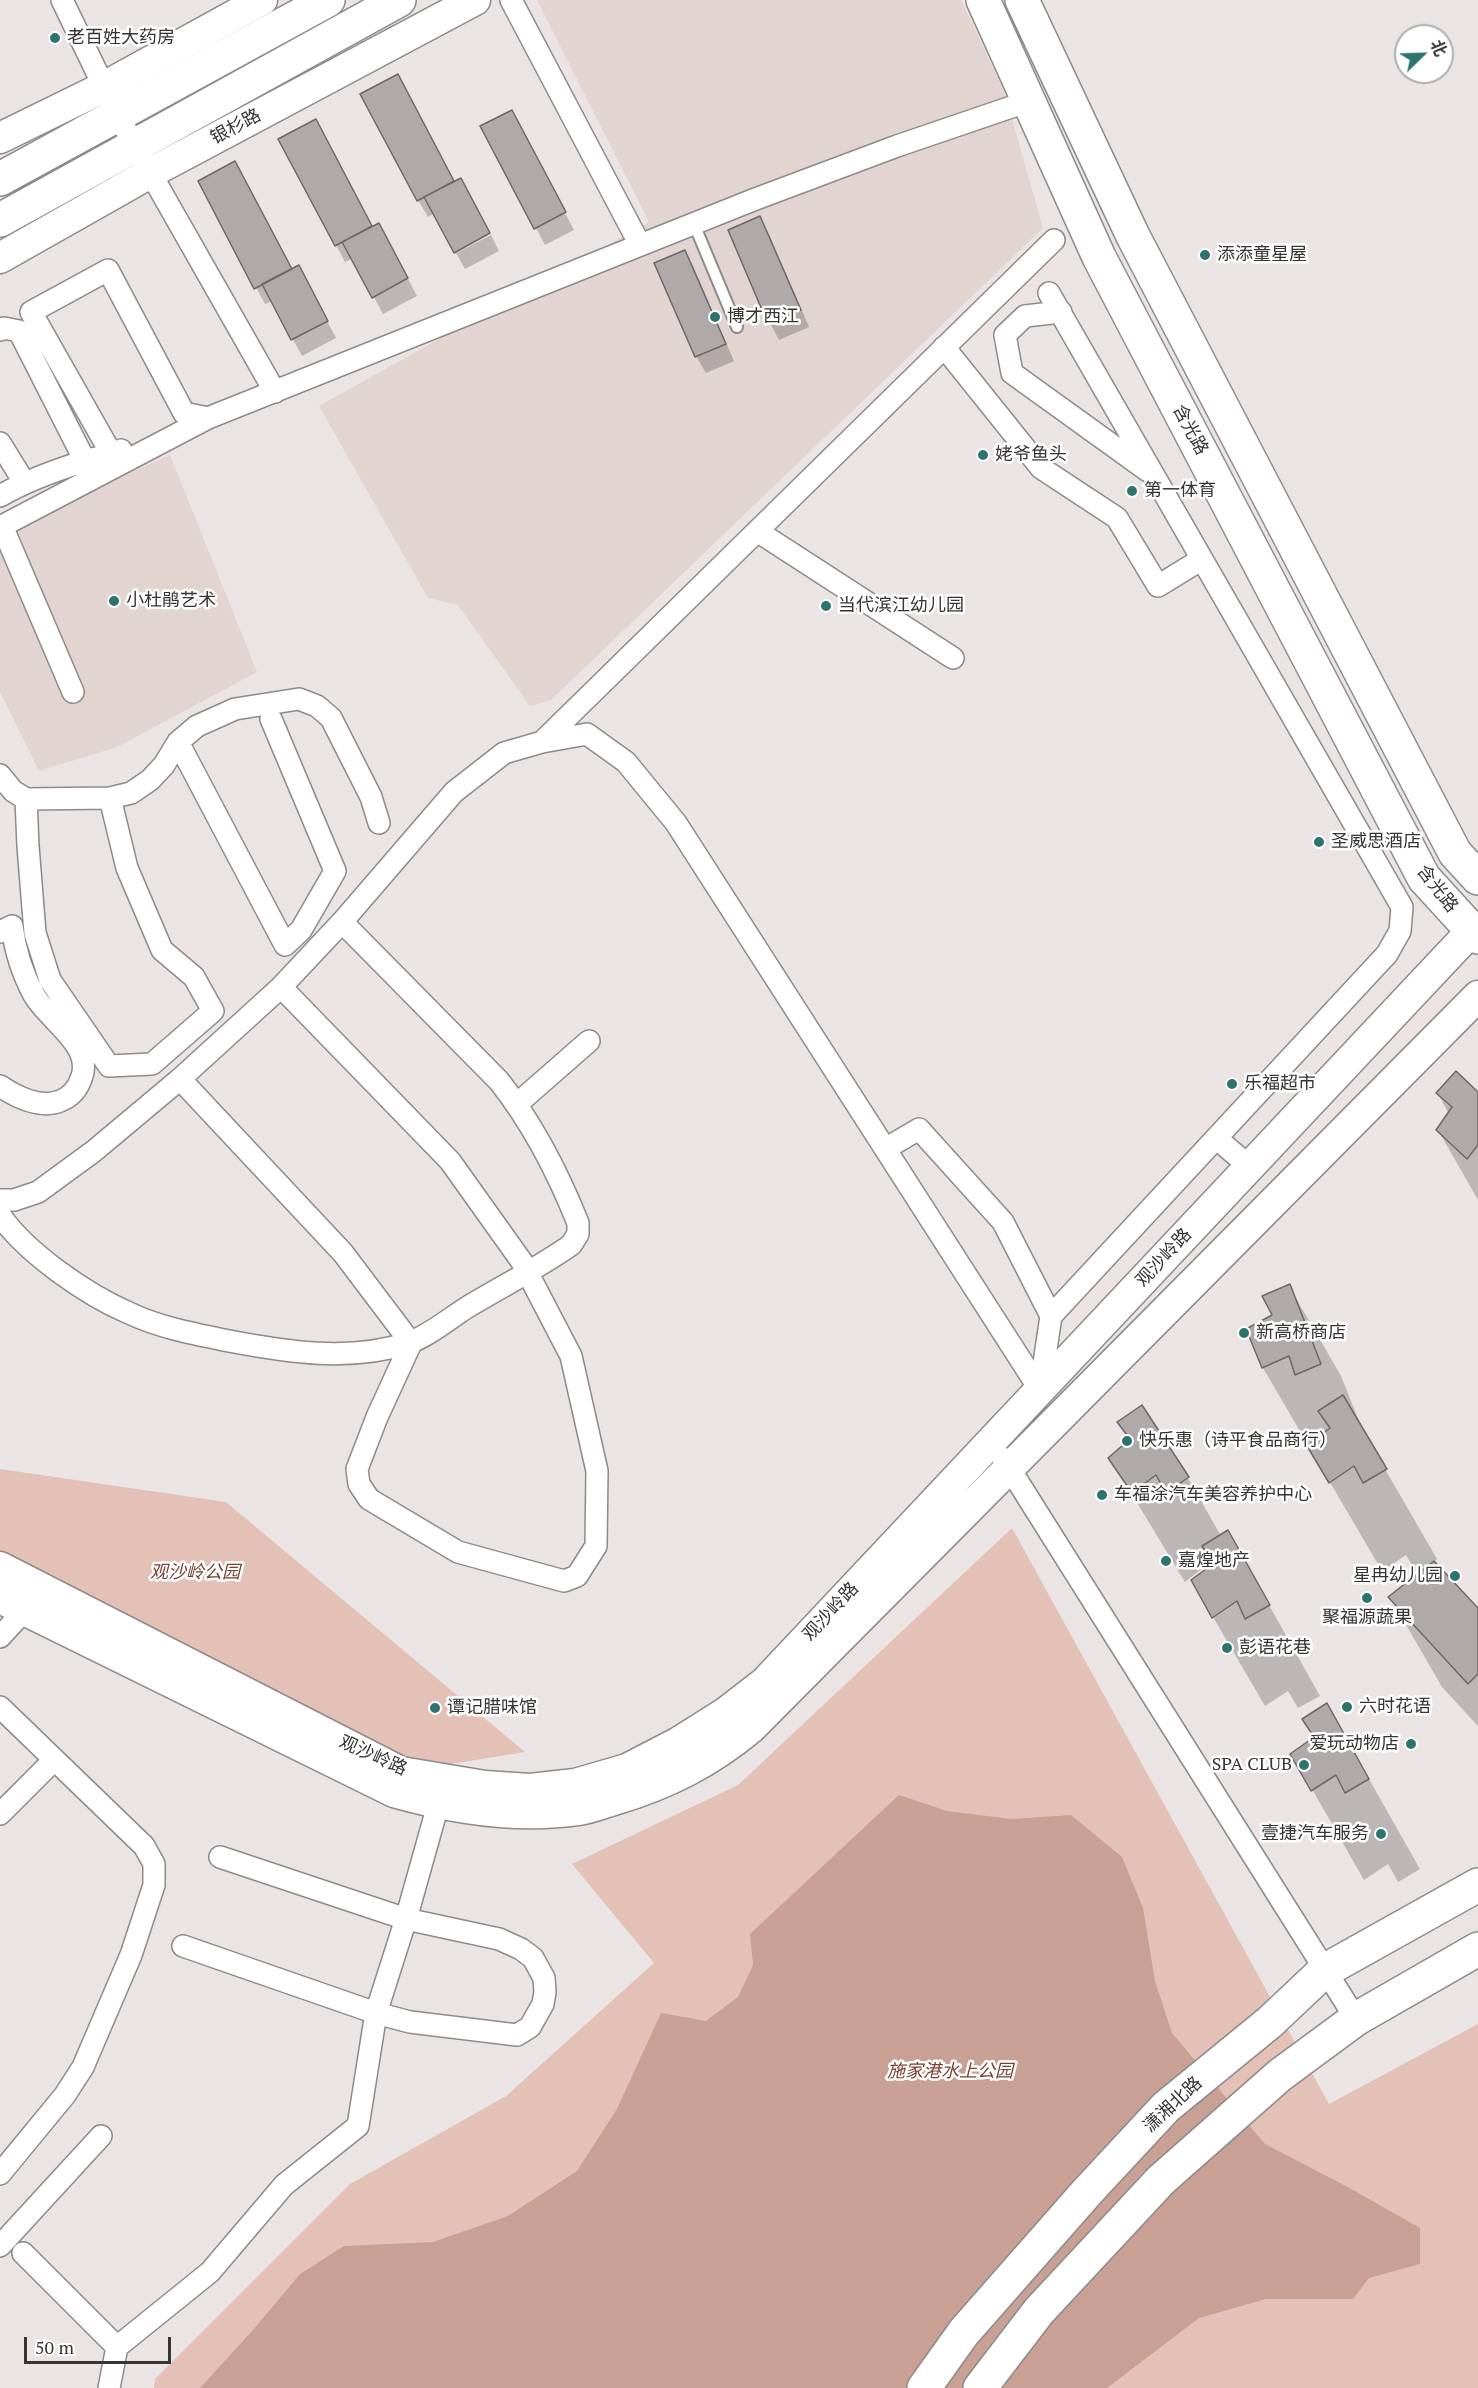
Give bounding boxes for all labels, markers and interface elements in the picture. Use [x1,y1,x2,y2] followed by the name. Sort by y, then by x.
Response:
[1394,24,1454,84] north arrow
[67,27,175,49] place label: 老百姓大药房
[48,31,62,45] marker: 老百姓大药房
[1425,36,1452,59] text: 北
[207,105,265,149] street label: 银杉路
[1217,244,1307,266] place label: 添添童星屋
[1198,248,1212,262] marker: 添添童星屋
[727,306,799,328] place label: 博才西江
[708,310,722,324] marker: 博才西江
[1168,401,1212,459] street label: 含光路
[995,444,1067,466] place label: 姥爷鱼头
[976,448,990,462] marker: 姥爷鱼头
[1144,480,1216,502] place label: 第一体育
[1125,484,1139,498] marker: 第一体育
[126,590,216,612] place label: 小杜鹃艺术
[107,594,121,608] marker: 小杜鹃艺术
[838,595,964,617] place label: 当代滨江幼儿园
[819,599,833,613] marker: 当代滨江幼儿园
[1331,831,1421,853] place label: 圣威思酒店
[1312,835,1326,849] marker: 圣威思酒店
[1412,861,1462,917] street label: 含光路
[1244,1073,1316,1095] place label: 乐福超市
[1225,1077,1239,1091] marker: 乐福超市
[1132,1224,1196,1292] street label: 观沙岭路
[1256,1322,1346,1344] place label: 新高桥商店
[1237,1326,1251,1340] marker: 新高桥商店
[1139,1430,1337,1452] place label: 快乐惠（诗平食品商行）
[1120,1434,1134,1448] marker: 快乐惠（诗平食品商行）
[1114,1484,1312,1506] place label: 车福涂汽车美容养护中心
[1095,1488,1109,1502] marker: 车福涂汽车美容养护中心
[1178,1550,1250,1572] place label: 嘉煌地产
[1159,1554,1173,1568] marker: 嘉煌地产
[150,1562,240,1584] park label: 观沙岭公园
[1353,1565,1443,1587] place label: 星冉幼儿园
[1448,1569,1462,1583] marker: 星冉幼儿园
[799,1578,863,1646] street label: 观沙岭路
[1360,1591,1374,1605] marker: 聚福源蔬果
[1322,1607,1412,1629] place label: 聚福源蔬果
[1239,1637,1311,1659] place label: 彭语花巷
[1220,1641,1234,1655] marker: 彭语花巷
[1359,1696,1431,1718] place label: 六时花语
[447,1697,537,1719] place label: 谭记腊味馆
[1340,1700,1354,1714] marker: 六时花语
[428,1701,442,1715] marker: 谭记腊味馆
[336,1731,410,1781] street label: 观沙岭路
[1309,1733,1399,1755] place label: 爱玩动物店
[1404,1737,1418,1751] marker: 爱玩动物店
[1212,1754,1292,1776] place label: SPA CLUB
[1297,1758,1311,1772] marker: SPA CLUB
[1261,1823,1369,1845] place label: 壹捷汽车服务
[1374,1827,1388,1841] marker: 壹捷汽车服务
[887,2061,1013,2083] park label: 施家港水上公园
[1139,2073,1207,2137] street label: 潇湘北路
[27,2325,174,2363] scale bar
[35,2335,74,2359] text: 50 m

